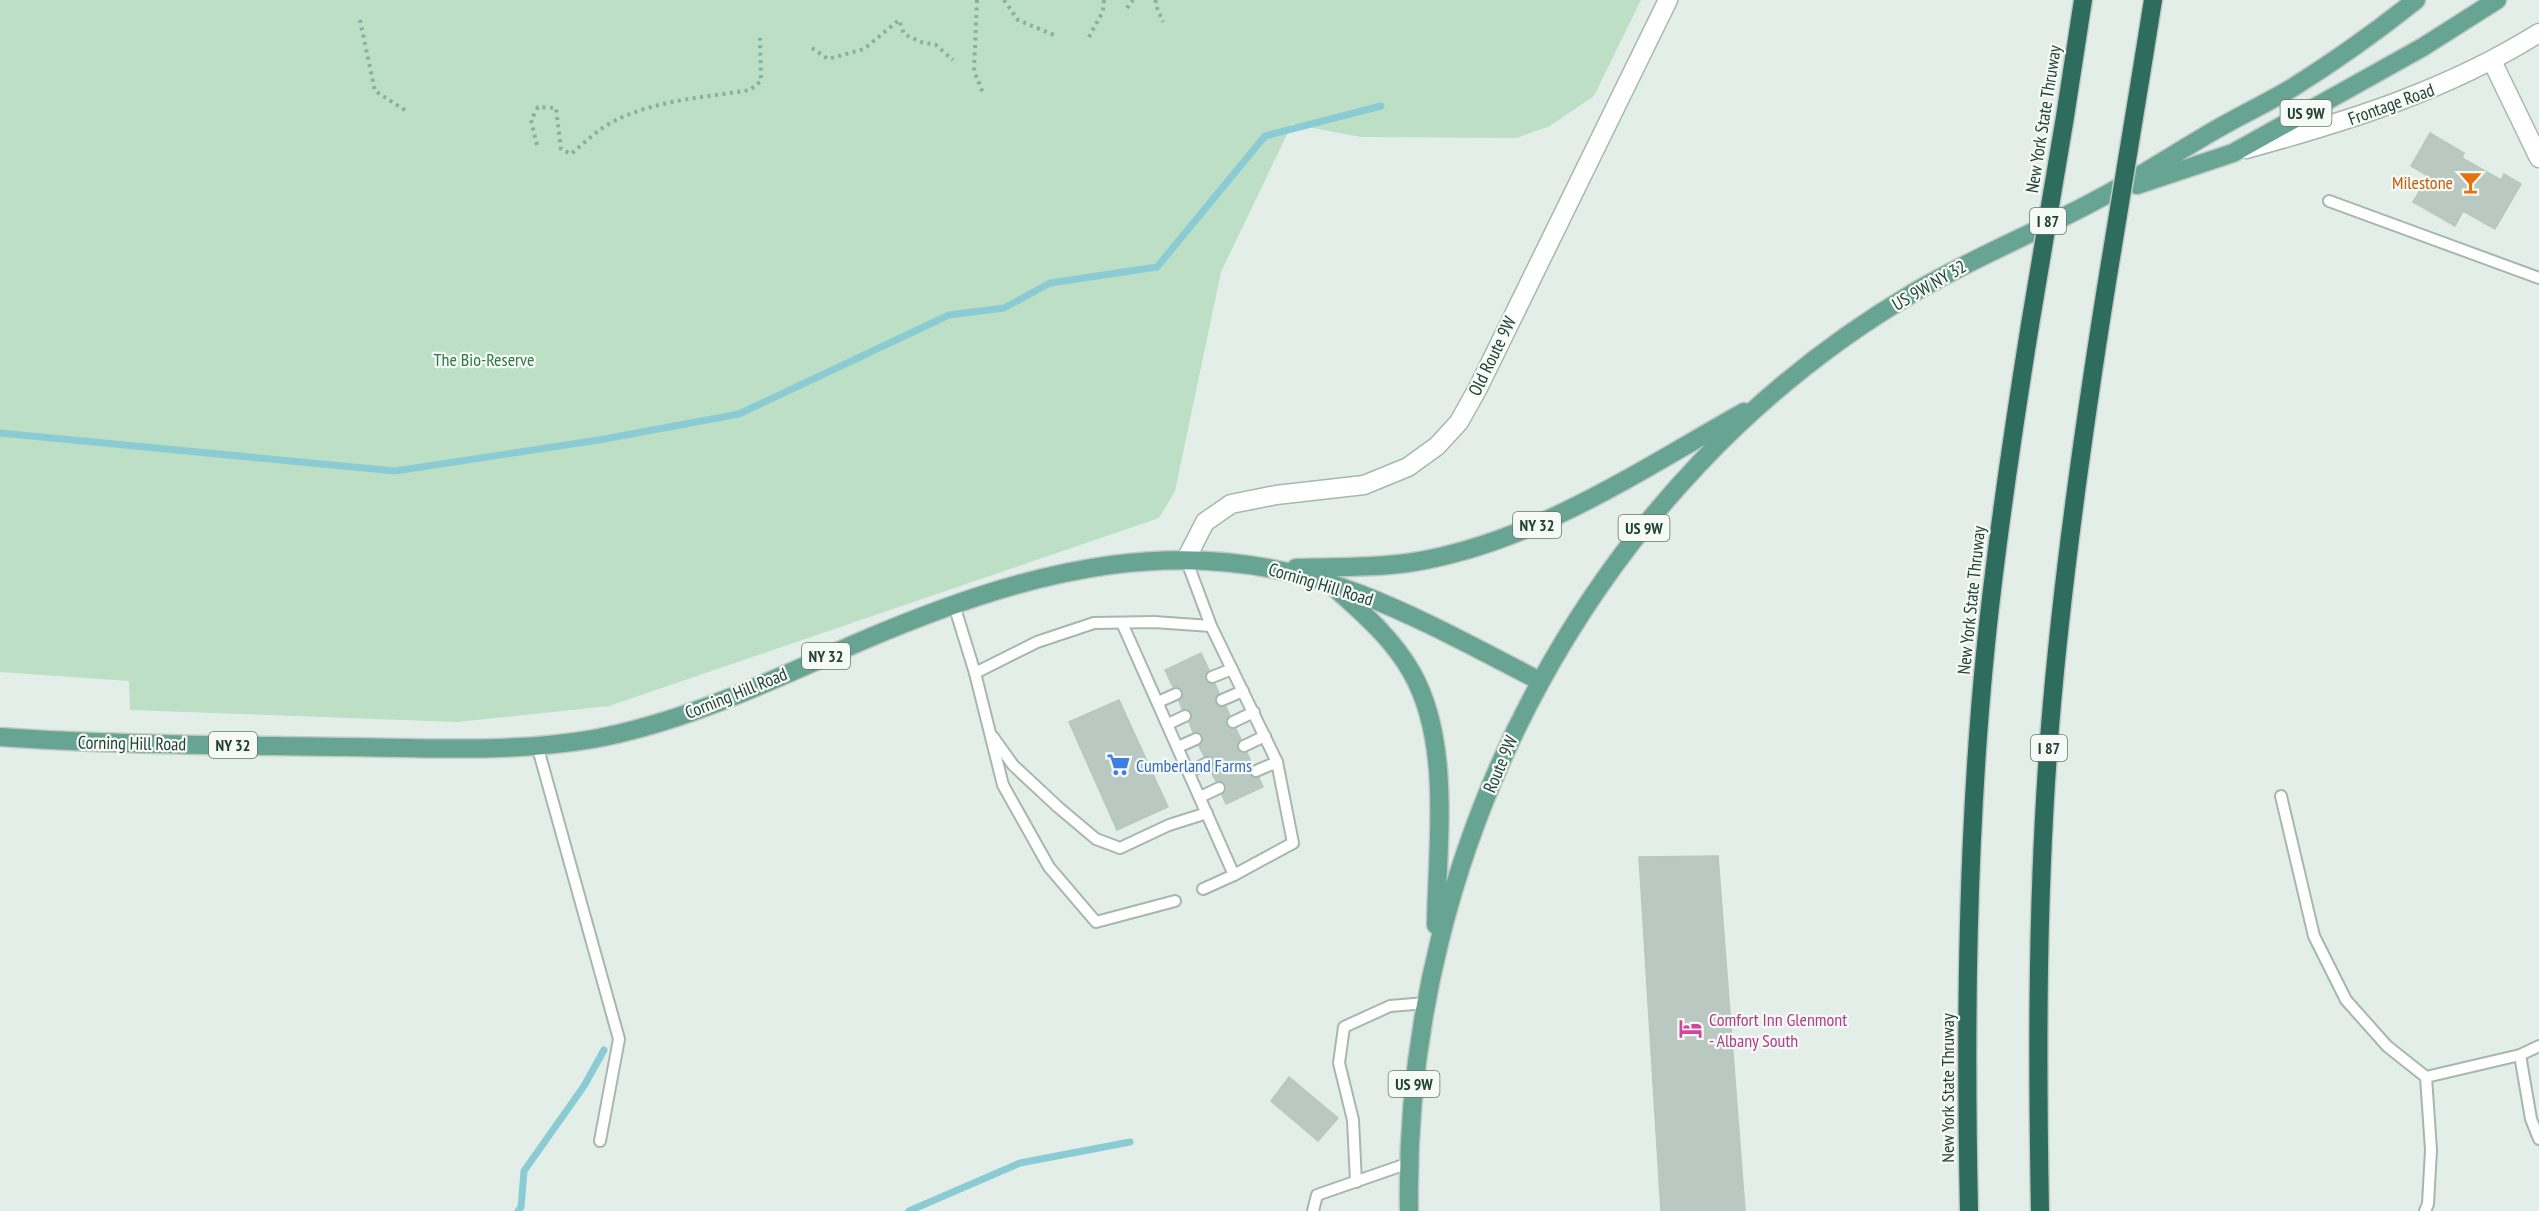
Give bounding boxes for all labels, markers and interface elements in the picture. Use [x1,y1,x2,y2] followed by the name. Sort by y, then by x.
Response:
[2020,43,2066,195] street label: New York State Thruway
[2345,78,2437,130] street label: Frontage Road
[2280,100,2332,126] road number: US 9W
[2458,169,2484,195] bar icon: Milestone
[2392,171,2453,194] place label: Milestone
[2030,208,2066,234] road number: I 87
[1888,255,1970,315] street label: US 9W NY 32
[1463,313,1521,399] street label: Old Route 9W
[434,348,534,371] park label: The Bio-Reserve
[1513,512,1561,538] road number: NY 32
[1618,515,1670,541] road number: US 9W
[1952,524,1990,675] street label: New York State Thruway
[1266,557,1376,611] street label: Corning Hill Road
[802,643,850,669] road number: NY 32
[682,662,790,724] street label: Corning Hill Road
[78,731,186,755] street label: Corning Hill Road
[209,732,257,758] road number: NY 32
[1478,732,1522,796] street label: Route 9W
[2031,735,2067,761] road number: I 87
[1105,752,1131,778] supermarket icon: Cumberland Farms
[1136,754,1252,777] place label: Cumberland Farms
[1709,1008,1847,1052] place label: Comfort Inn Glenmont - Albany South
[1936,1013,1959,1163] street label: New York State Thruway
[1678,1016,1704,1042] hotel icon: Comfort Inn Glenmont - Albany South
[1388,1071,1440,1097] road number: US 9W

